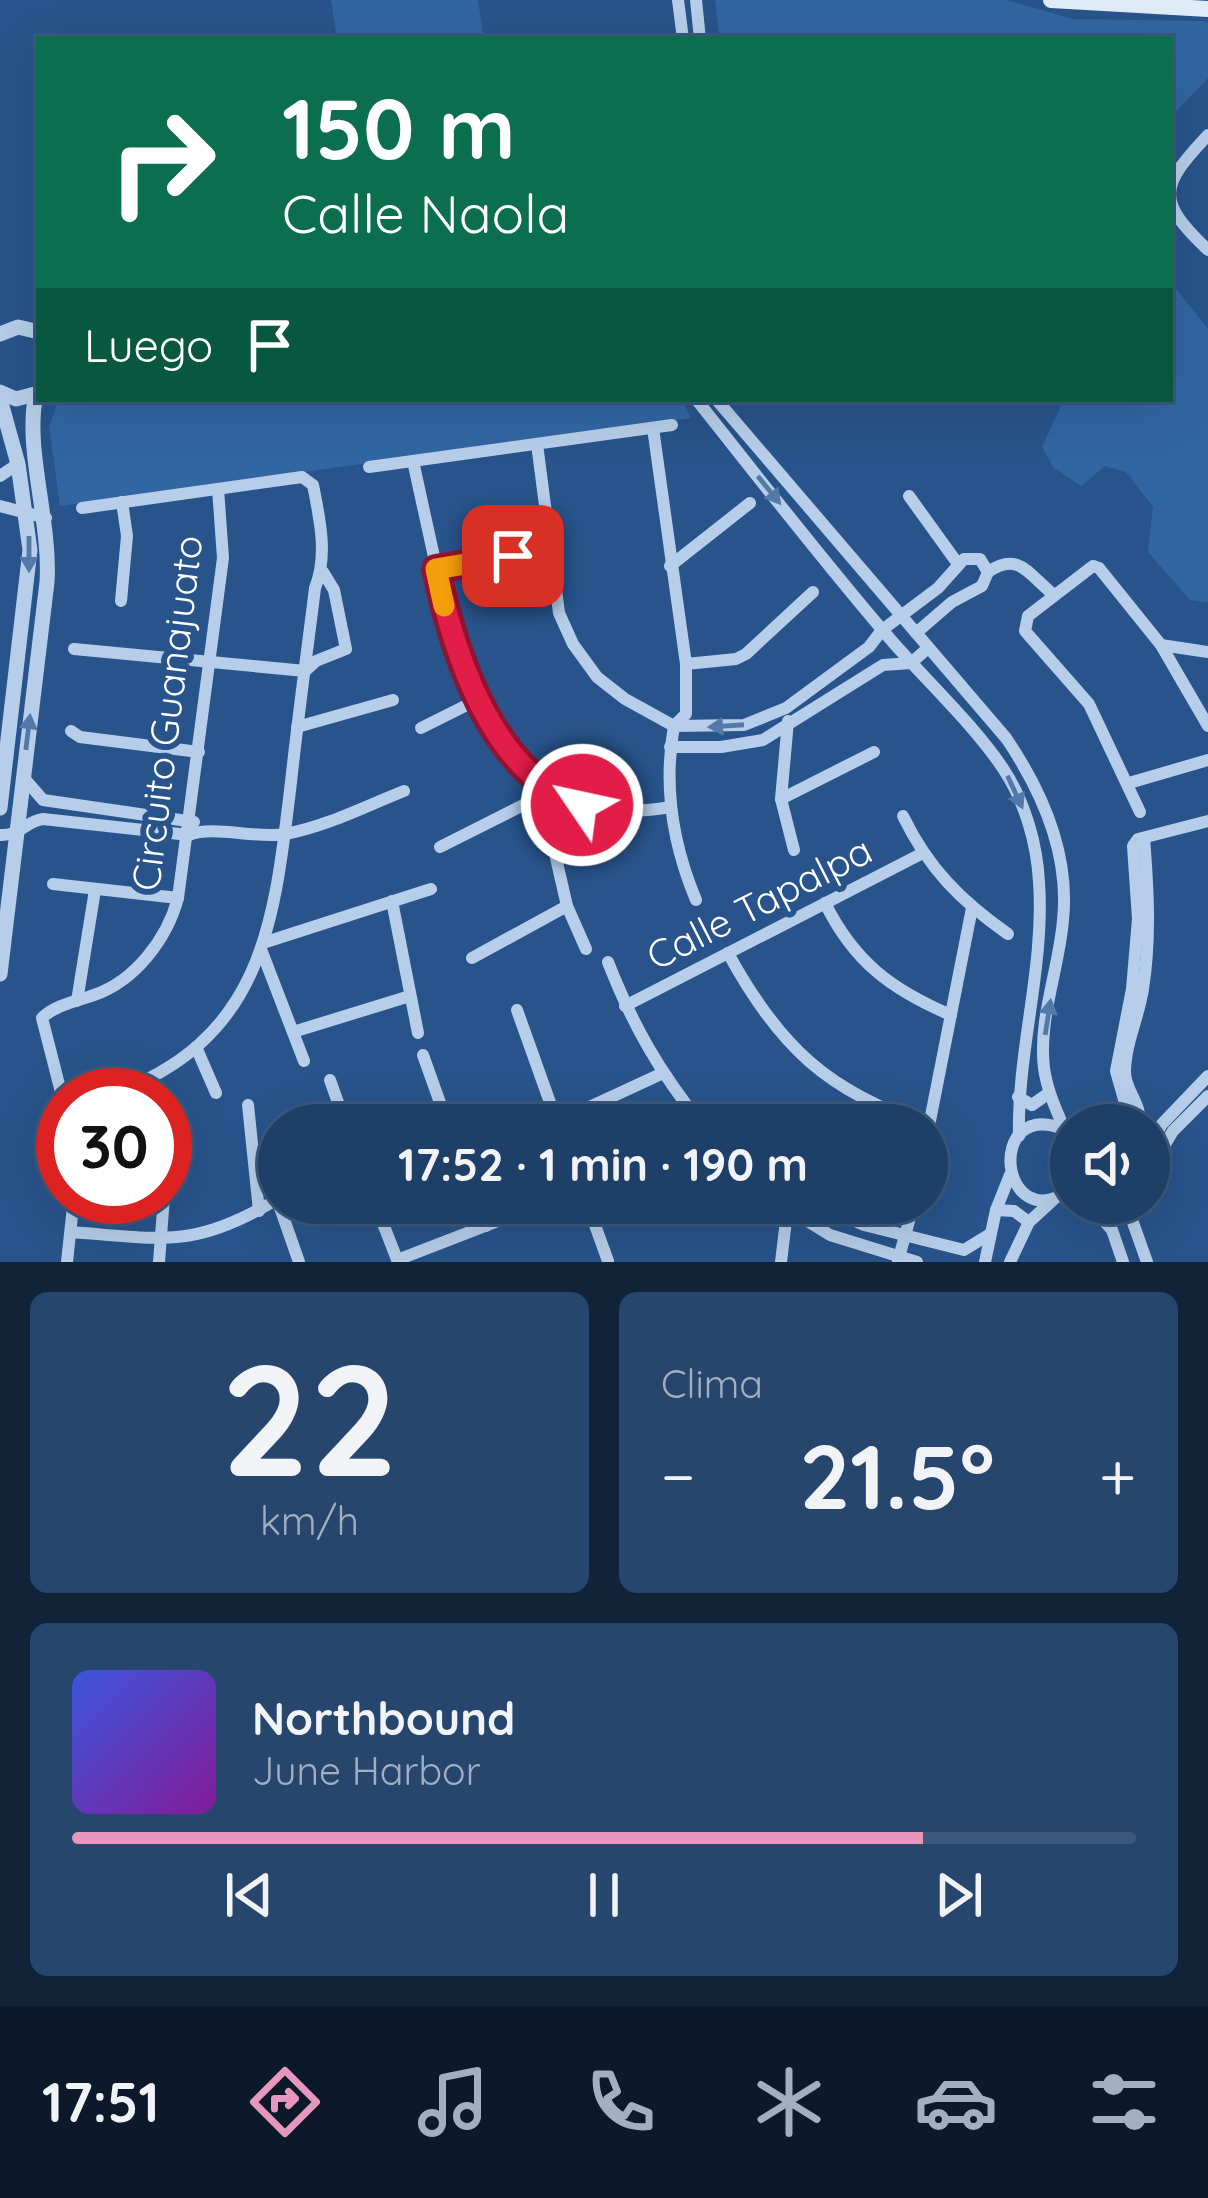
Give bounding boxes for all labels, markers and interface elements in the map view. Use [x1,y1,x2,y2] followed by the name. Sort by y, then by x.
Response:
[282,75,516,180] text: 150 m
[84,84,240,240] icon: right
[282,179,569,247] text: Calle Naola
[237,312,303,378] icon: arrive
[84,317,213,373] text: Luego
[756,474,781,505] one-way arrow
[462,505,564,607] pin
[480,523,546,589] icon: arrive
[120,532,213,894] street label: Circuito Guanajuato
[19,536,39,574] one-way arrow
[19,713,38,751] one-way arrow
[707,716,744,735] one-way arrow
[519,742,645,868] position arrow
[1005,775,1025,810] one-way arrow
[638,825,880,980] street label: Calle Tapalpa
[1039,998,1058,1035] one-way arrow
[36,1068,192,1224] speed limit sign: 30
[1050,1104,1170,1224] map controls
[1050,1104,1170,1224] button: sound
[398,1136,808,1192] text: 17:52 · 1 min · 190 m
[221,1320,398,1515] text: 22
[661,1359,763,1408] text: Clima
[799,1419,995,1532] text: 21.5°
[661,1434,695,1517] text: −
[1099,1434,1136,1517] text: +
[260,1496,359,1545] text: km/h
[252,1690,515,1746] text: Northbound
[252,1746,481,1795] text: June Harbor
[216,1862,282,1928] icon: previous
[571,1862,637,1928] icon: pause
[926,1862,992,1928] icon: next
[243,2060,327,2144] icon: directions
[411,2060,495,2144] icon: music
[579,2060,663,2144] icon: phone
[747,2060,831,2144] icon: climate
[914,2060,998,2144] icon: car
[1082,2060,1166,2144] icon: filters
[42,2068,159,2136] text: 17:51

